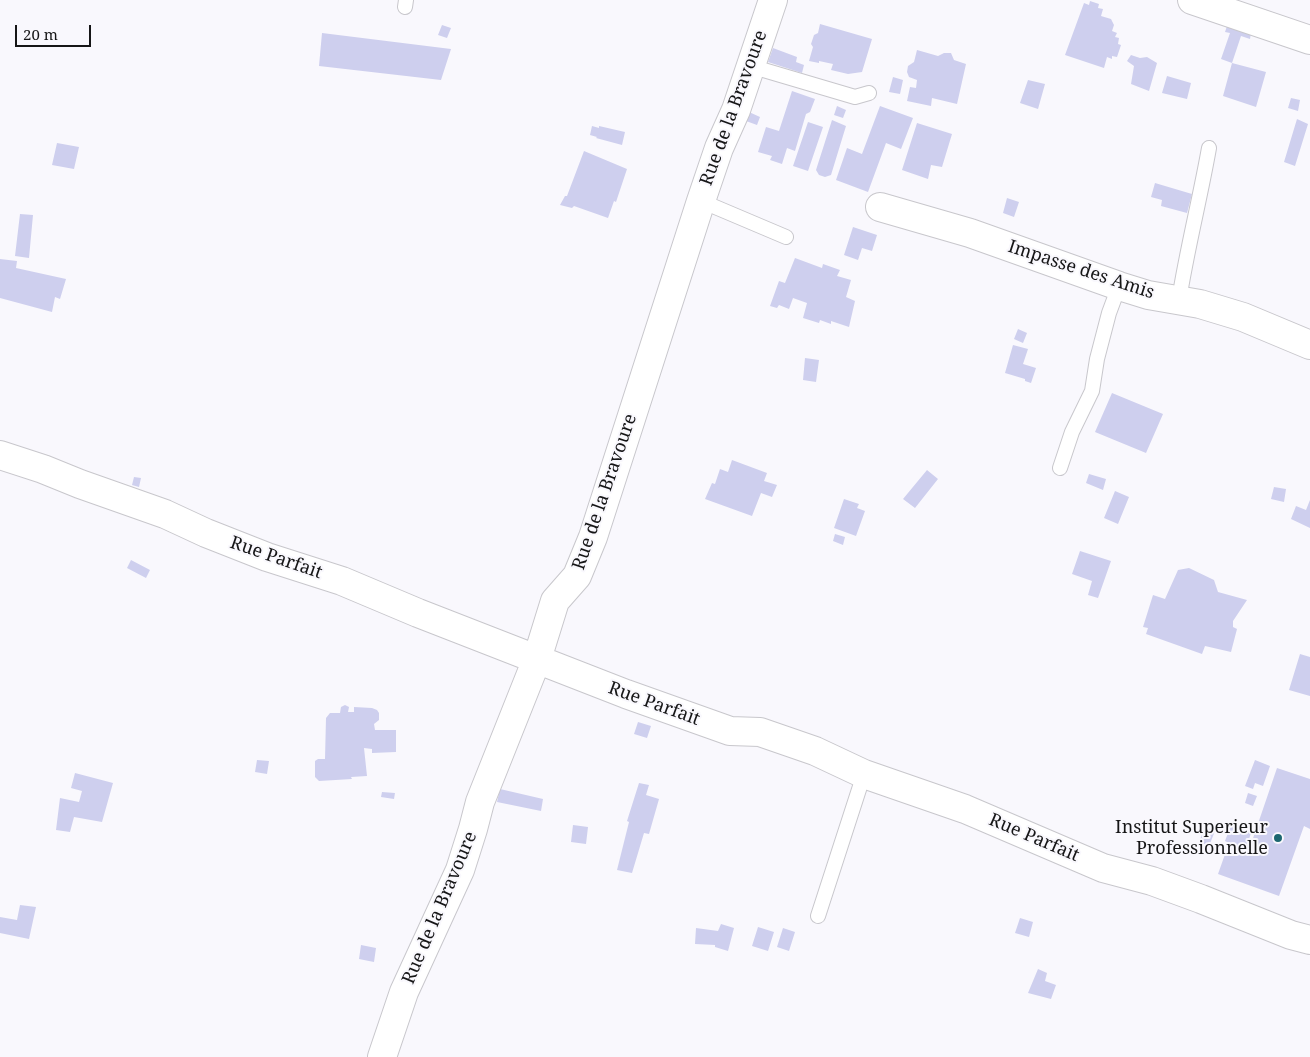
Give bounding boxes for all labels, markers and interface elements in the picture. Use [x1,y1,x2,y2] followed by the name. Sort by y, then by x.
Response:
[18,15,94,47] scale bar
[23,24,58,44] text: 20 m
[696,27,772,189] street label: Rue de la Bravoure
[1005,236,1157,304] street label: Impasse des Amis
[568,411,642,573] street label: Rue de la Bravoure
[227,532,325,584] street label: Rue Parfait
[605,677,703,731] street label: Rue Parfait
[986,809,1082,867] street label: Rue Parfait
[1115,817,1268,860] place label: Institut Superieur Professionnelle
[398,828,482,988] street label: Rue de la Bravoure
[1272,832,1284,844] marker: Institut Superieur Professionnelle

